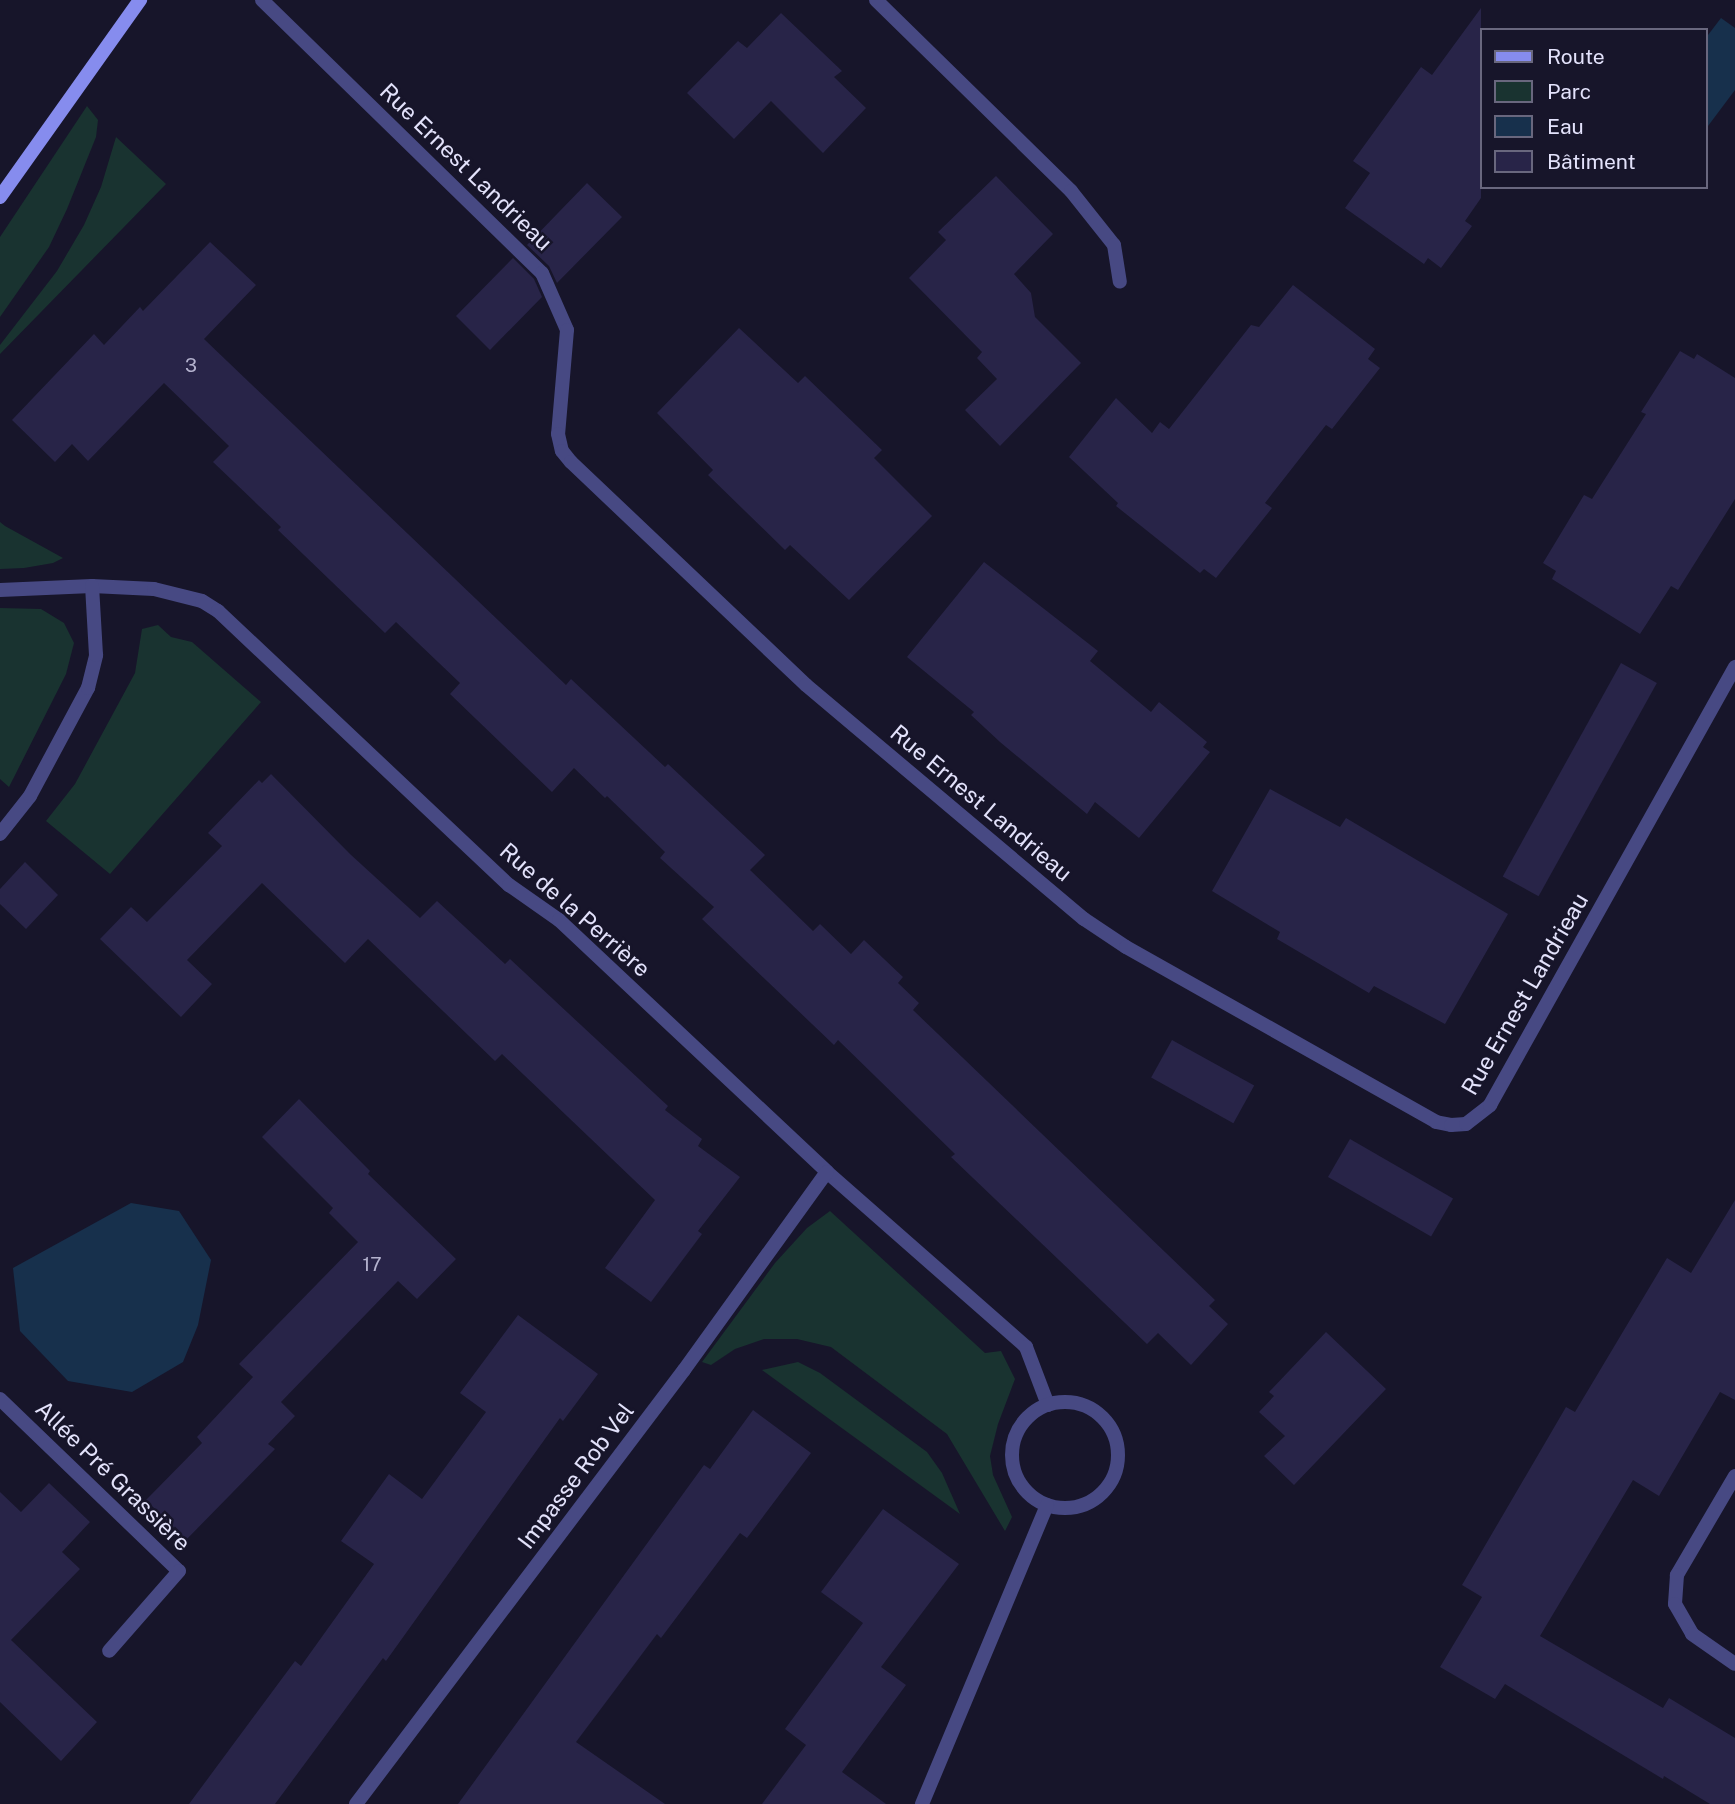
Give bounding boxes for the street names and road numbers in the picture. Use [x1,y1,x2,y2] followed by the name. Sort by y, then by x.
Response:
[374,78,558,256] street label: Rue Ernest Landrieau
[884,719,1078,887] street label: Rue Ernest Landrieau
[494,837,656,983] street label: Rue de la Perrière
[1456,888,1594,1100] street label: Rue Ernest Landrieau
[30,1395,196,1557] street label: Allée Pré Grassière
[512,1397,640,1555] street label: Impasse Rob Vel

